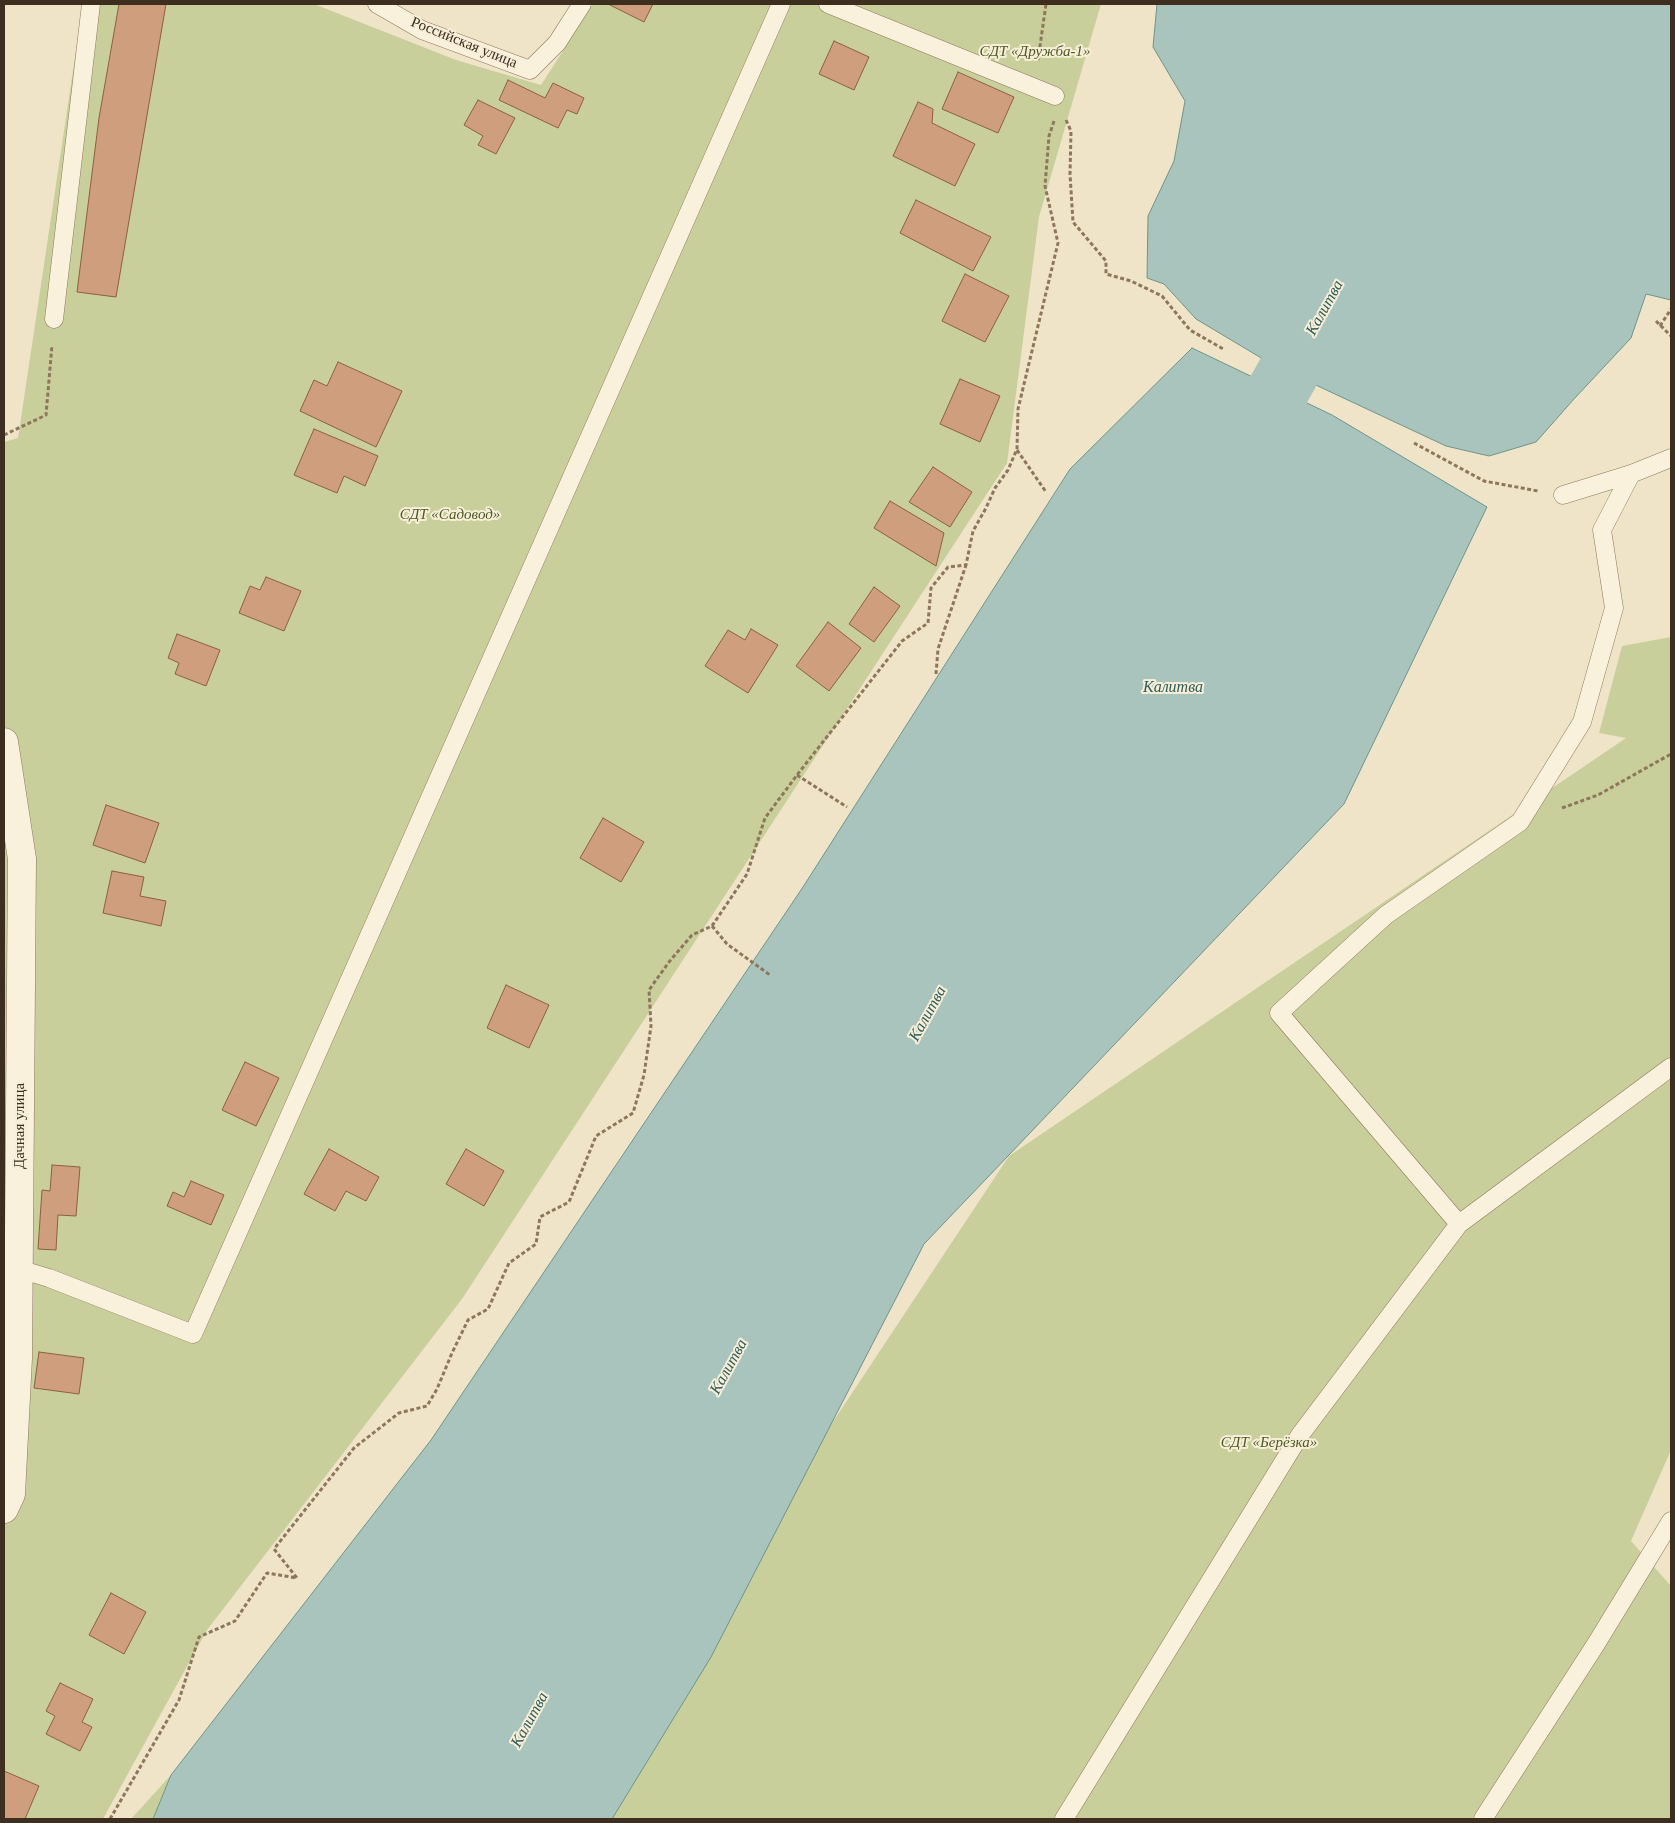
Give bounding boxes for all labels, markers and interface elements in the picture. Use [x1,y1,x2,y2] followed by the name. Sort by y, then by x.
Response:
[408,13,520,73] street label: Российская улица
[979,43,1091,61] park label: СДТ «Дружба-1»
[1302,277,1348,339] water label: Калитва
[400,506,500,524] park label: СДТ «Садовод»
[1143,678,1203,698] water label: Калитва
[905,983,951,1045] water label: Калитва
[11,1083,29,1169] street label: Дачная улица
[706,1336,752,1398] water label: Калитва
[1221,1434,1317,1452] park label: СДТ «Берёзка»
[507,1689,553,1751] water label: Калитва

